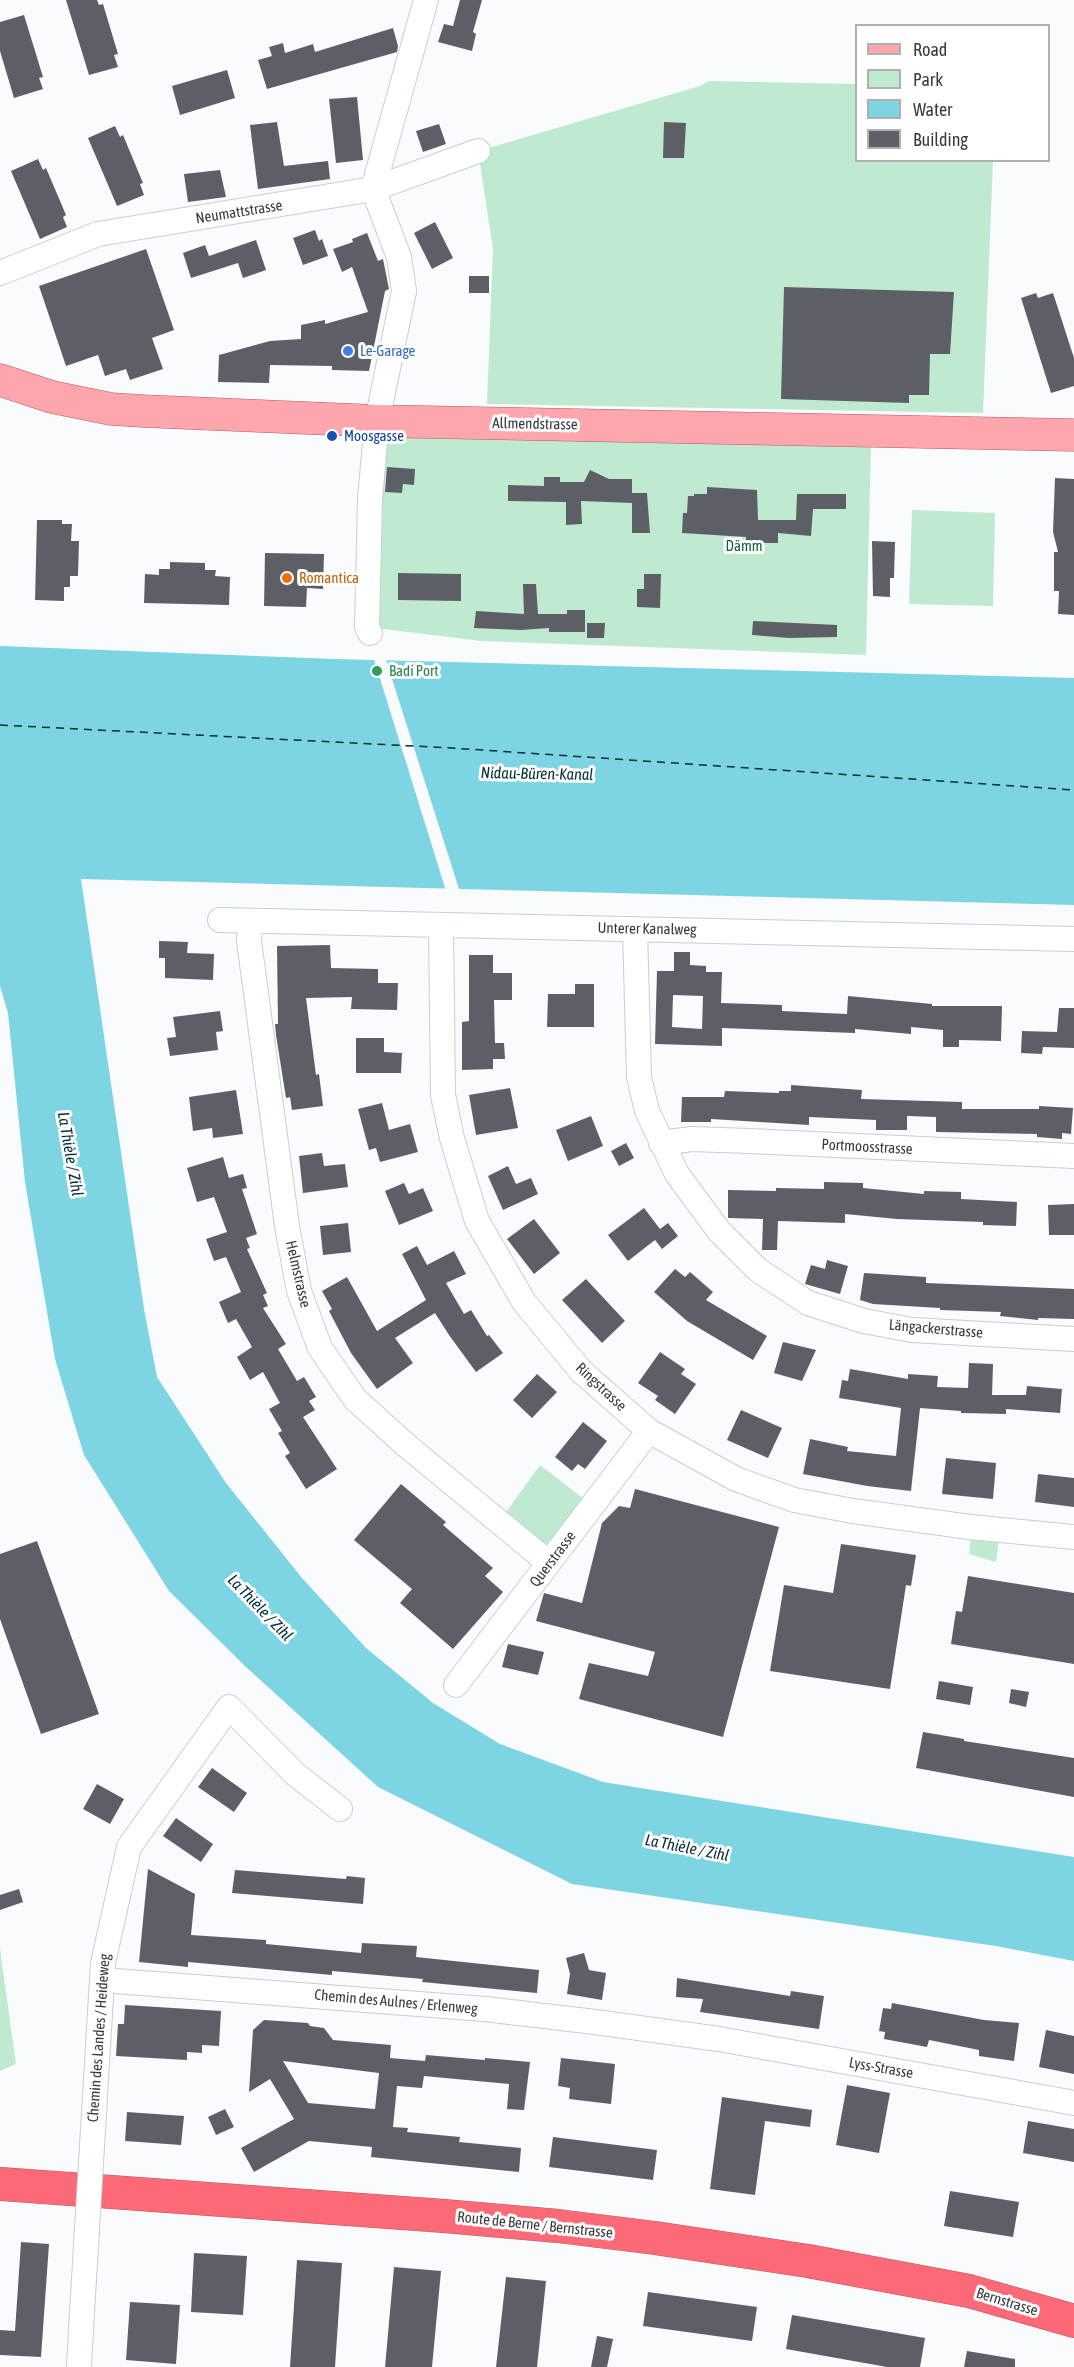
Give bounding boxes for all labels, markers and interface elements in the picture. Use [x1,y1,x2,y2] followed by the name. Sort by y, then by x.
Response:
[855,24,1050,162] legend
[913,39,947,60] text: Road
[913,69,943,90] text: Park
[913,99,952,120] text: Water
[913,129,968,150] text: Building
[194,196,284,228] street label: Neumattstrasse
[360,342,415,360] place label: Le-Garage
[341,344,355,358] marker: Le-Garage
[492,414,578,434] street label: Allmendstrasse
[344,427,404,445] place label: Moosgasse
[325,429,339,443] marker: Moosgasse
[726,537,762,555] park label: Dämm
[299,569,359,587] place label: Romantica
[280,571,294,585] marker: Romantica
[389,662,439,680] place label: Badi Port
[370,664,384,678] marker: Badi Port
[480,763,594,785] water label: Nidau-Büren-Kanal
[597,919,697,939] street label: Unterer Kanalweg
[53,1110,87,1198] water label: La Thièle / Zihl
[821,1136,913,1158] street label: Portmoosstrasse
[282,1239,314,1309] street label: Helmstrasse
[888,1316,984,1342] street label: Längackerstrasse
[572,1359,630,1415] street label: Ringstrasse
[526,1527,580,1591] street label: Querstrasse
[224,1571,296,1645] water label: La Thièle / Zihl
[643,1830,731,1866] water label: La Thièle / Zihl
[84,1953,114,2123] street label: Chemin des Landes / Heideweg
[314,1986,478,2018] street label: Chemin des Aulnes / Erlenweg
[847,2053,915,2083] street label: Lyss-Strasse
[456,2208,614,2242] street label: Route de Berne / Bernstrasse
[974,2284,1040,2320] street label: Bernstrasse

